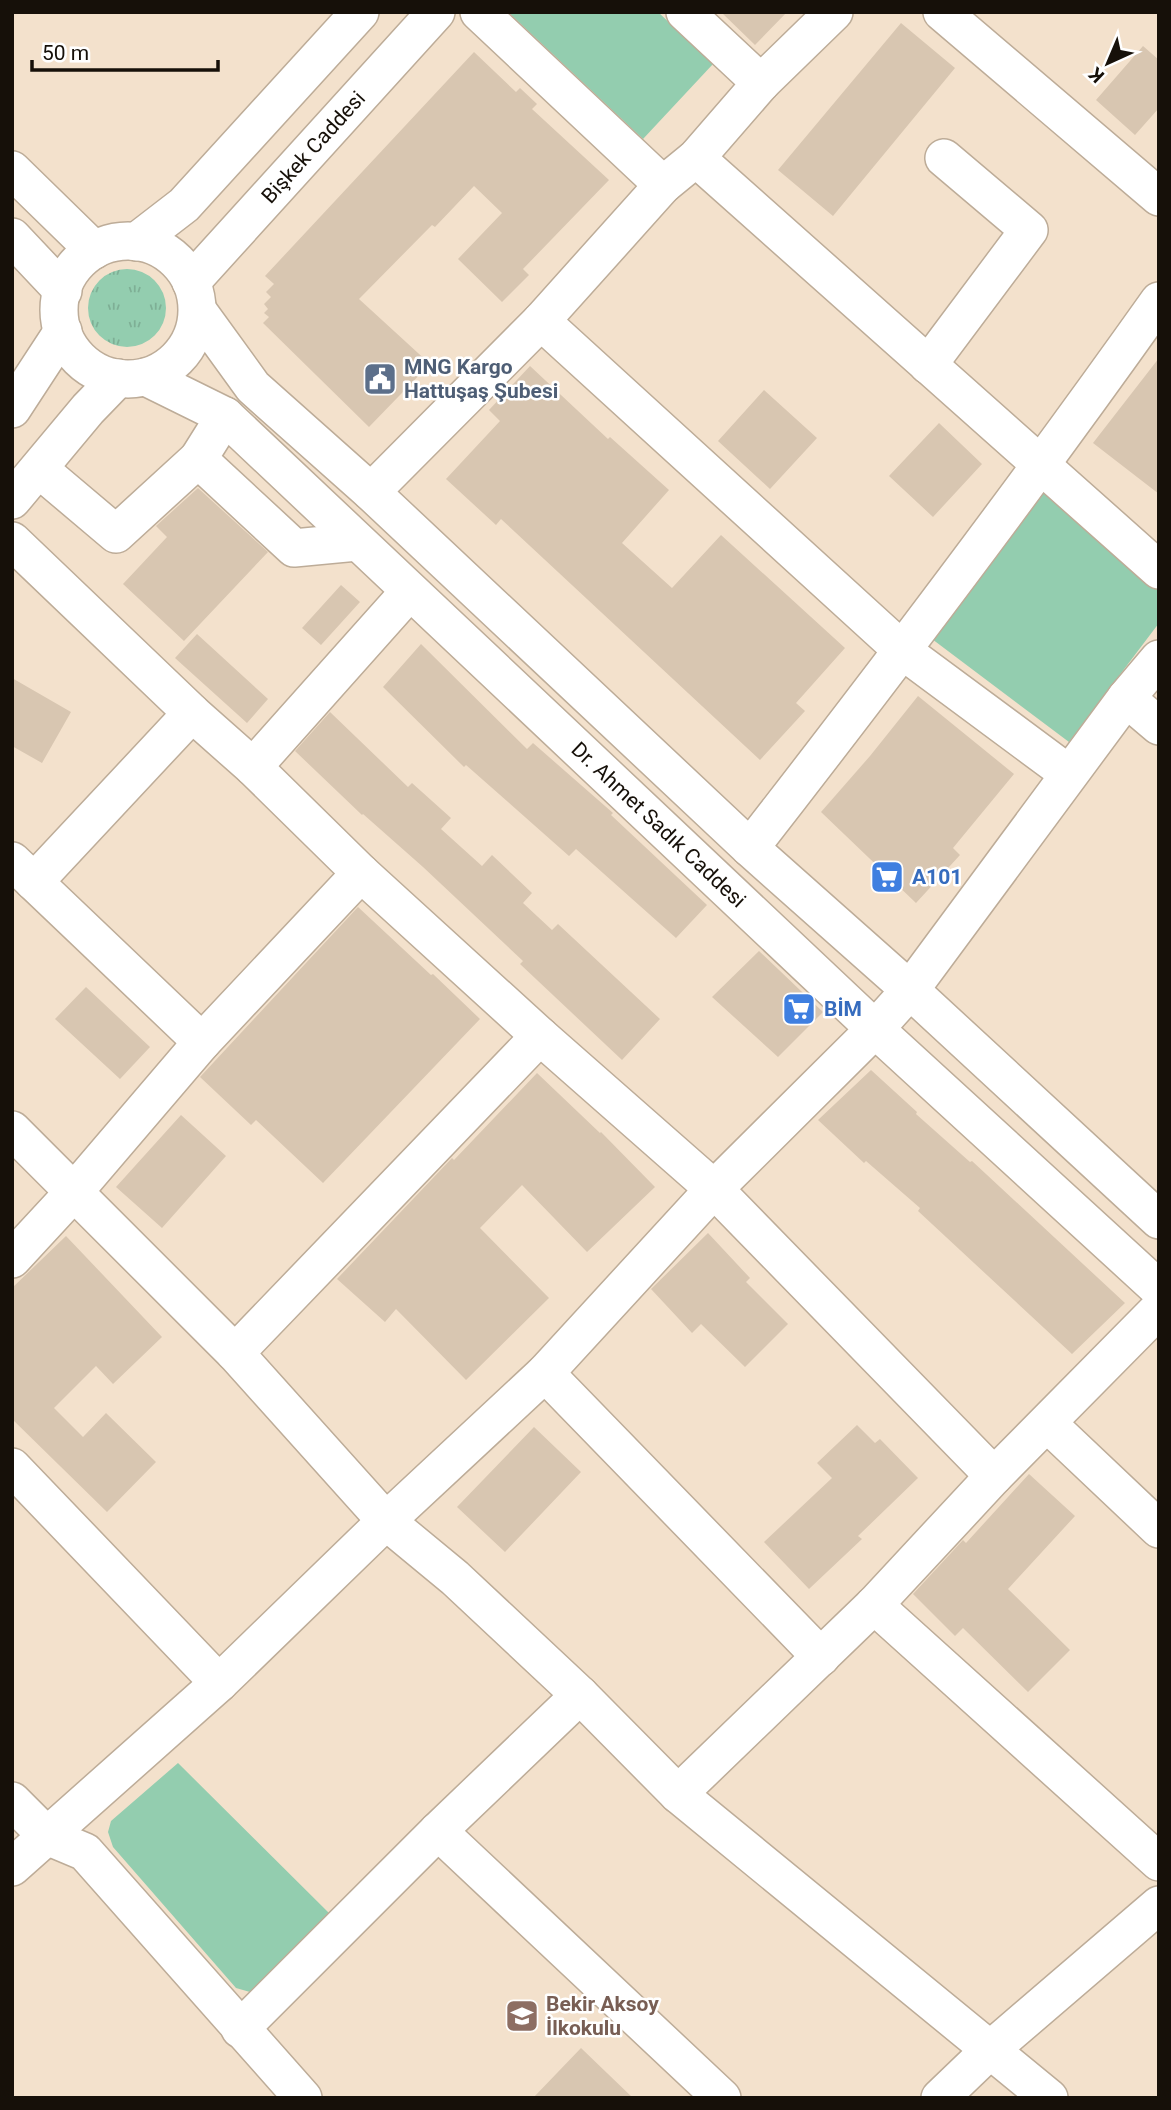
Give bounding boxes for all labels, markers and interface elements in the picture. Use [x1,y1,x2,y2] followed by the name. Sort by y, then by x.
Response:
[32,28,217,72] scale bar
[1073,28,1143,98] north arrow
[42,41,89,65] text: 50 m
[1084,62,1109,87] text: K
[257,86,370,208] street label: Bişkek Caddesi
[404,355,558,403] place label: MNG Kargo Hattuşaş Şubesi
[361,360,399,398] public building icon: MNG Kargo Hattuşaş Şubesi
[567,737,750,912] street label: Dr. Ahmet Sadık Caddesi
[868,858,906,896] supermarket icon: A101
[912,865,962,889] place label: A101
[780,990,818,1028] supermarket icon: BİM
[824,997,862,1021] place label: BİM
[546,1992,659,2040] place label: Bekir Aksoy İlkokulu
[503,1997,541,2035] school or university icon: Bekir Aksoy İlkokulu

